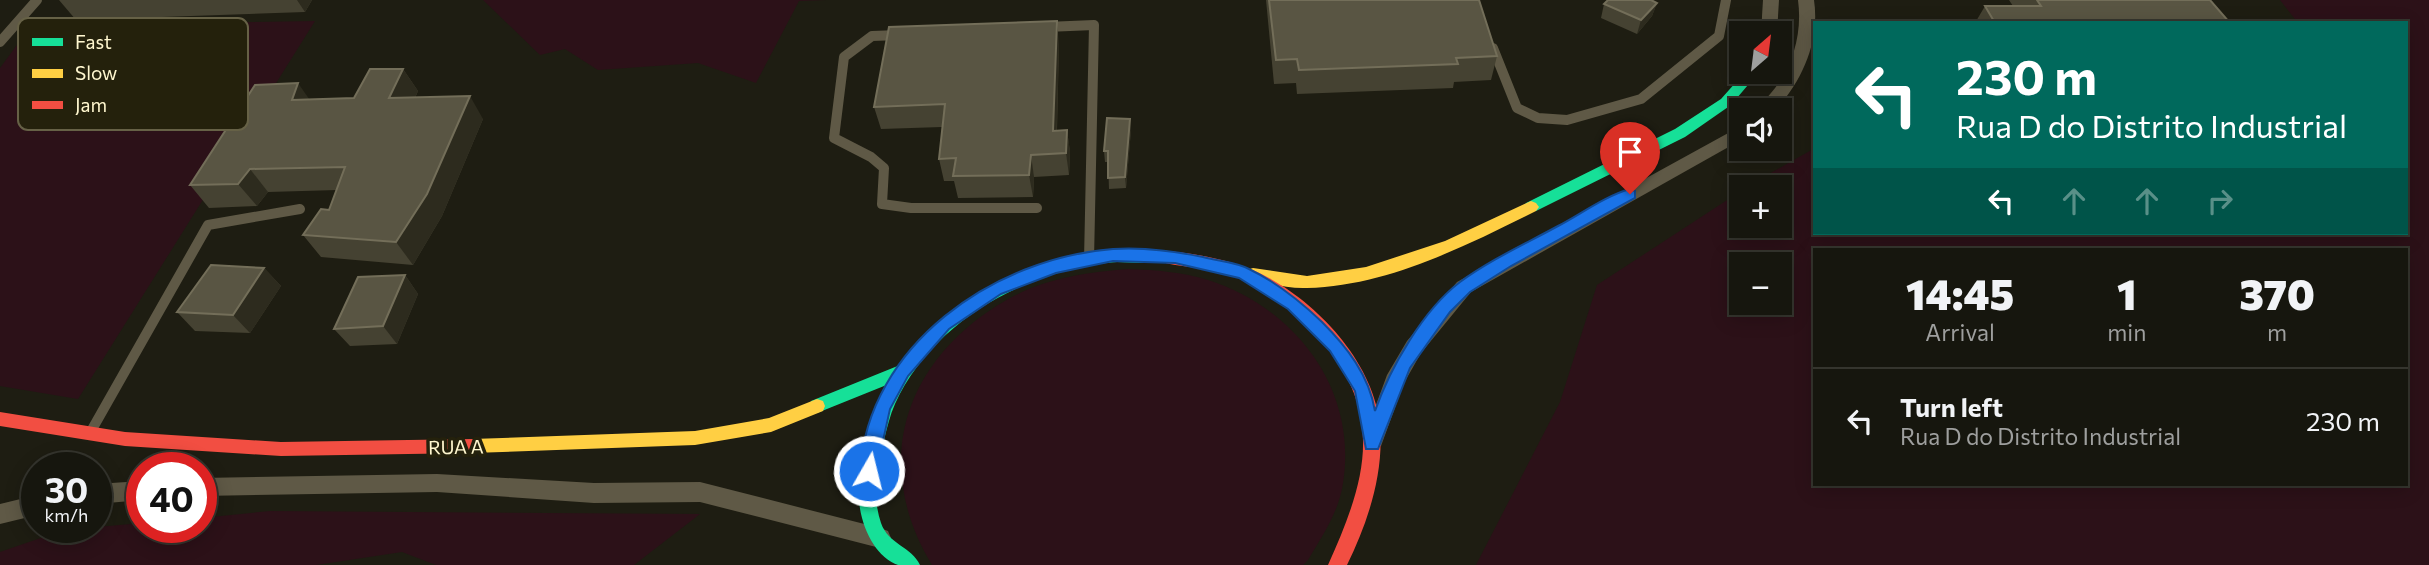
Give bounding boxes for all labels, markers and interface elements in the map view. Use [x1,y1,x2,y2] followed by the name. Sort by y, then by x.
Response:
[18,18,248,130] legend
[1729,21,1792,84] north arrow
[1729,21,1792,315] map controls
[75,30,112,53] text: Fast
[1956,45,2097,105] text: 230 m
[1841,49,1932,140] icon: left
[75,61,117,84] text: Slow
[75,93,107,116] text: Jam
[1729,98,1792,161] button: sound
[1956,105,2347,145] text: Rua D do Distrito Industrial
[1600,122,1660,194] pin
[1611,133,1649,171] icon: arrive
[1729,175,1792,238] button: +
[1982,182,2020,220] icon: left
[2055,182,2093,220] icon: ahead
[2128,182,2166,220] icon: ahead
[2201,182,2239,220] icon: right
[1729,252,1792,315] button: −
[1906,267,2014,319] text: 14:45
[2117,267,2137,319] text: 1
[2239,267,2315,319] text: 370
[1925,318,1995,346] text: Arrival
[2107,318,2146,346] text: min
[2267,318,2287,346] text: m
[1900,391,2003,422] text: Turn left
[1841,402,1879,440] icon: left
[2306,405,2380,436] text: 230 m
[1900,422,2181,450] text: Rua D do Distrito Industrial
[832,434,906,508] position arrow
[428,435,484,458] street label: RUA A
[126,452,217,543] speed limit sign: 40
[45,467,88,510] text: 30
[45,504,88,526] text: km/h

